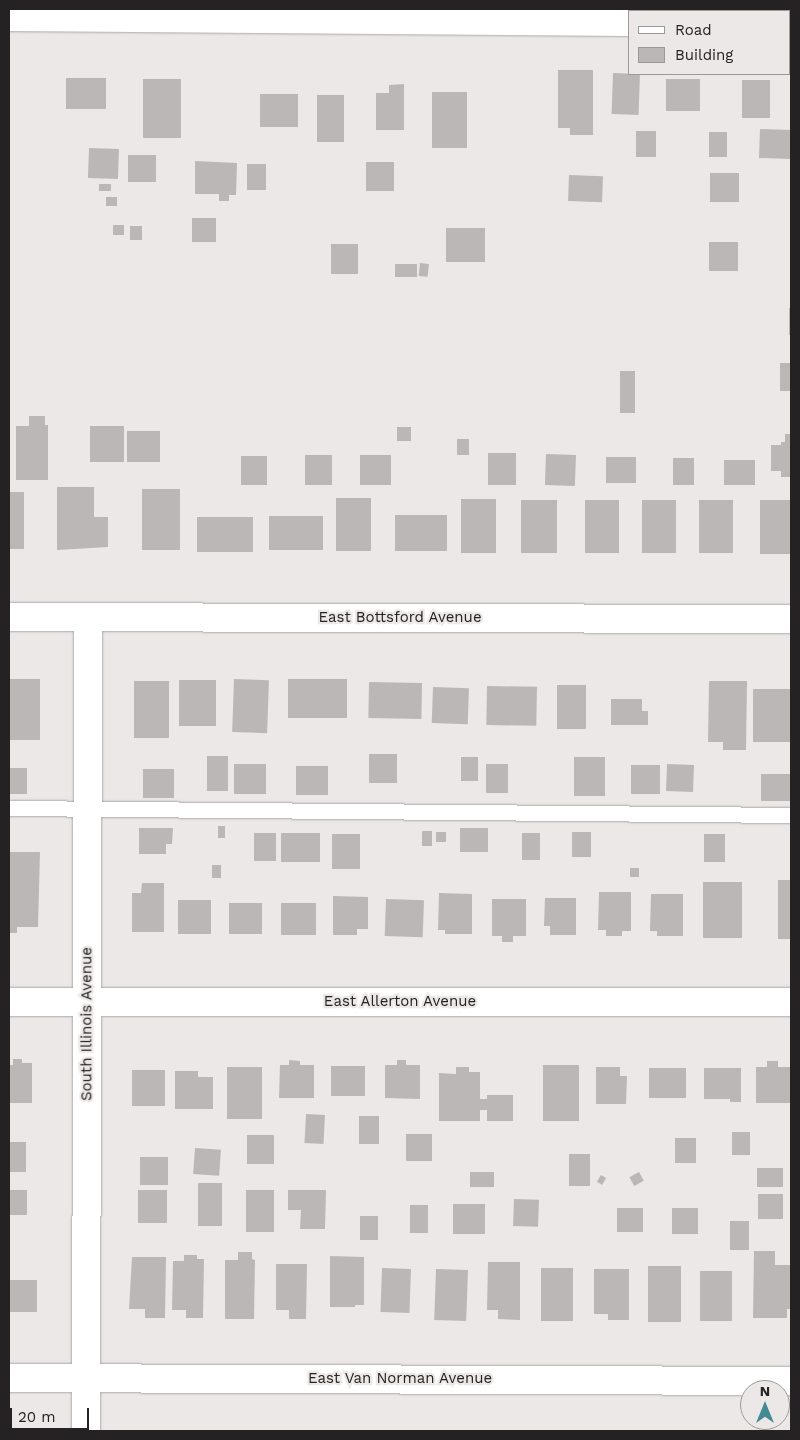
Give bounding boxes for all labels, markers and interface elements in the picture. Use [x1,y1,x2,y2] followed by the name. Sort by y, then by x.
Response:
[628,10,790,75] legend
[675,21,712,39] text: Road
[675,46,733,64] text: Building
[318,609,482,627] street label: East Bottsford Avenue
[78,947,96,1101] street label: South Illinois Avenue
[323,993,477,1011] street label: East Allerton Avenue
[307,1370,493,1388] street label: East Van Norman Avenue
[740,1380,790,1430] north arrow
[760,1383,770,1399] text: N
[12,1398,91,1430] scale bar
[18,1408,56,1426] text: 20 m

